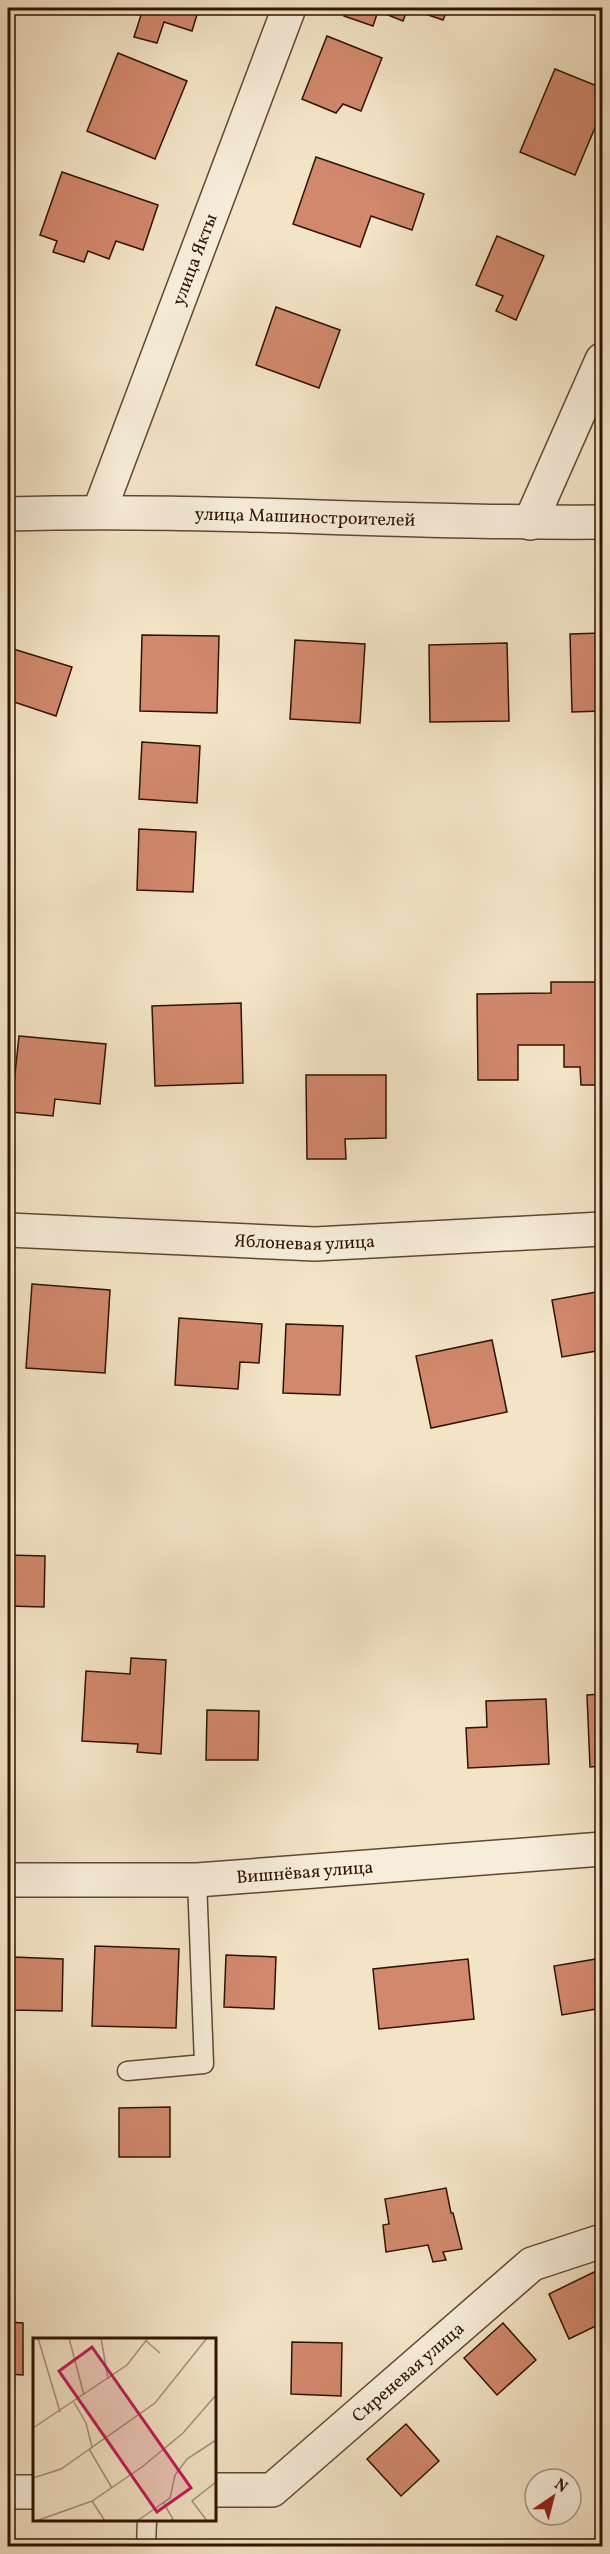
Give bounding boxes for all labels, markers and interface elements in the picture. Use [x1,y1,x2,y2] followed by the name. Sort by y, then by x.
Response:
[167,210,224,310] street label: улица Якты
[194,503,416,534] street label: улица Машиностроителей
[234,1229,376,1258] street label: Яблоневая улица
[235,1856,374,1891] street label: Вишнёвая улица
[347,2317,471,2429] street label: Сиреневая улица
[33,2338,216,2521] inset map
[523,2467,583,2527] north arrow
[549,2474,572,2499] text: N

